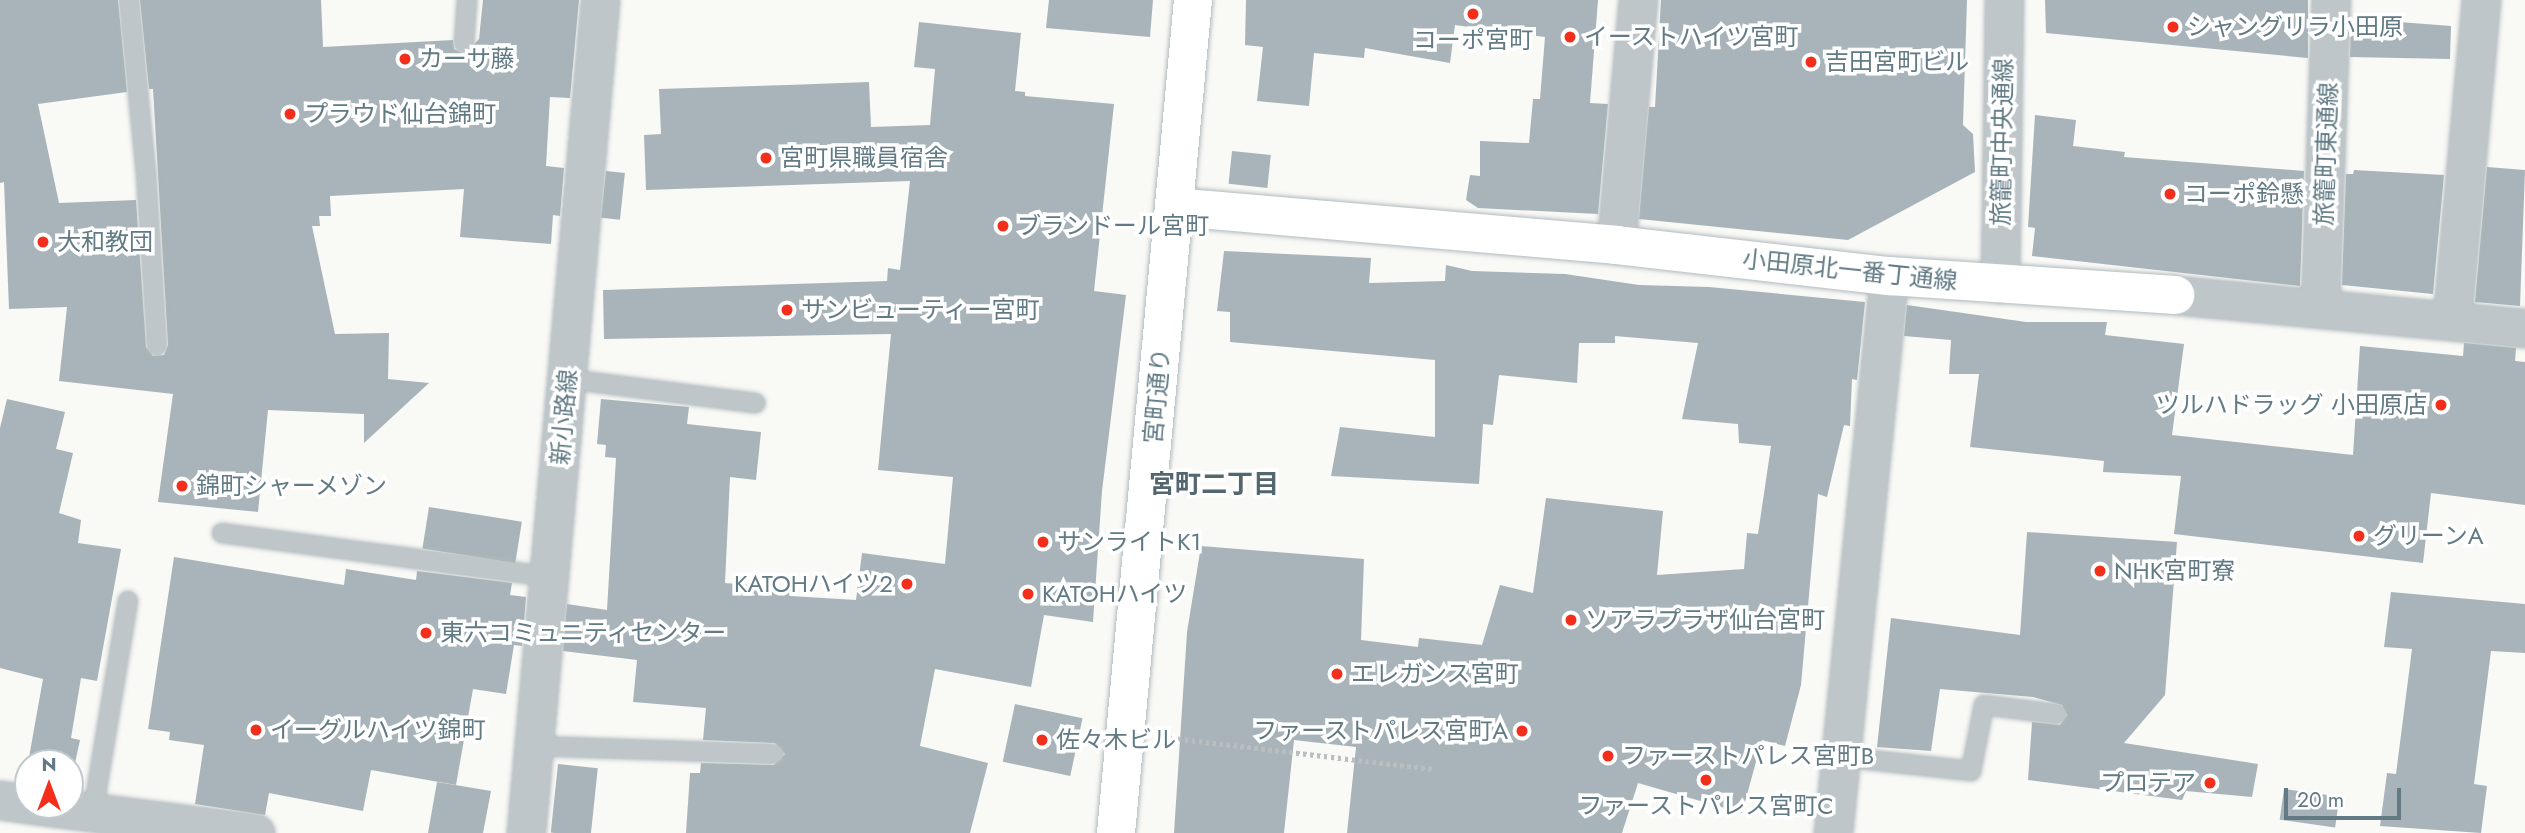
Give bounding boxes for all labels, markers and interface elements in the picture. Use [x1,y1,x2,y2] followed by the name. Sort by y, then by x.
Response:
[1465,6,1481,22] marker: コーポ宮町
[2187,13,2403,41] place label: シャングリラ小田原
[2165,19,2181,35] marker: シャングリラ小田原
[1584,23,1800,51] place label: イーストハイツ宮町
[1413,26,1533,54] place label: コーポ宮町
[1562,29,1578,45] marker: イーストハイツ宮町
[419,45,515,73] place label: カーサ藤
[1825,48,1969,76] place label: 吉田宮町ビル
[397,51,413,67] marker: カーサ藤
[1803,54,1819,70] marker: 吉田宮町ビル
[1986,58,2018,226] street label: 旅籠町中央通線
[2309,82,2343,226] street label: 旅籠町東通線
[304,100,496,128] place label: プラウド仙台錦町
[282,106,298,122] marker: プラウド仙台錦町
[780,144,948,172] place label: 宮町県職員宿舎
[758,150,774,166] marker: 宮町県職員宿舎
[2184,180,2304,208] place label: コーポ鈴懸
[2162,186,2178,202] marker: コーポ鈴懸
[1017,212,1209,240] place label: ブランドール宮町
[995,218,1011,234] marker: ブランドール宮町
[57,228,153,256] place label: 大和教団
[35,234,51,250] marker: 大和教団
[1741,244,1959,296] street label: 小田原北一番丁通線
[801,296,1041,324] place label: サンビューティー宮町
[779,302,795,318] marker: サンビューティー宮町
[1138,347,1176,445] street label: 宮町通り
[545,368,583,466] street label: 新小路線
[2156,391,2427,419] place label: ツルハドラッグ 小田原店
[2433,397,2449,413] marker: ツルハドラッグ 小田原店
[1149,469,1279,501] district label: 宮町二丁目
[196,472,388,500] place label: 錦町シャーメゾン
[174,478,190,494] marker: 錦町シャーメゾン
[2373,522,2485,550] place label: グリーンA
[1057,528,1201,556] place label: サンライトK1
[2351,528,2367,544] marker: グリーンA
[1035,534,1051,550] marker: サンライトK1
[2114,557,2235,585] place label: NHK宮町寮
[2092,563,2108,579] marker: NHK宮町寮
[734,570,893,598] place label: KATOHハイツ2
[899,576,915,592] marker: KATOHハイツ2
[1042,580,1188,608] place label: KATOHハイツ
[1020,586,1036,602] marker: KATOHハイツ
[1585,606,1825,634] place label: ソアラプラザ仙台宮町
[1563,612,1579,628] marker: ソアラプラザ仙台宮町
[440,619,728,647] place label: 東六コミュニティセンター
[418,625,434,641] marker: 東六コミュニティセンター
[1351,660,1519,688] place label: エレガンス宮町
[1329,666,1345,682] marker: エレガンス宮町
[270,716,486,744] place label: イーグルハイツ錦町
[1252,717,1508,745] place label: ファーストパレス宮町A
[248,722,264,738] marker: イーグルハイツ錦町
[1514,723,1530,739] marker: ファーストパレス宮町A
[1056,726,1176,754] place label: 佐々木ビル
[1034,732,1050,748] marker: 佐々木ビル
[1622,742,1875,770] place label: ファーストパレス宮町B
[1600,748,1616,764] marker: ファーストパレス宮町B
[14,749,84,819] north arrow
[41,751,57,778] text: N
[2100,769,2196,797] place label: プロテア
[1698,772,1714,788] marker: ファーストパレス宮町C
[2287,774,2404,818] scale bar
[2202,775,2218,791] marker: プロテア
[2297,785,2344,815] text: 20 m
[1578,792,1834,820] place label: ファーストパレス宮町C

